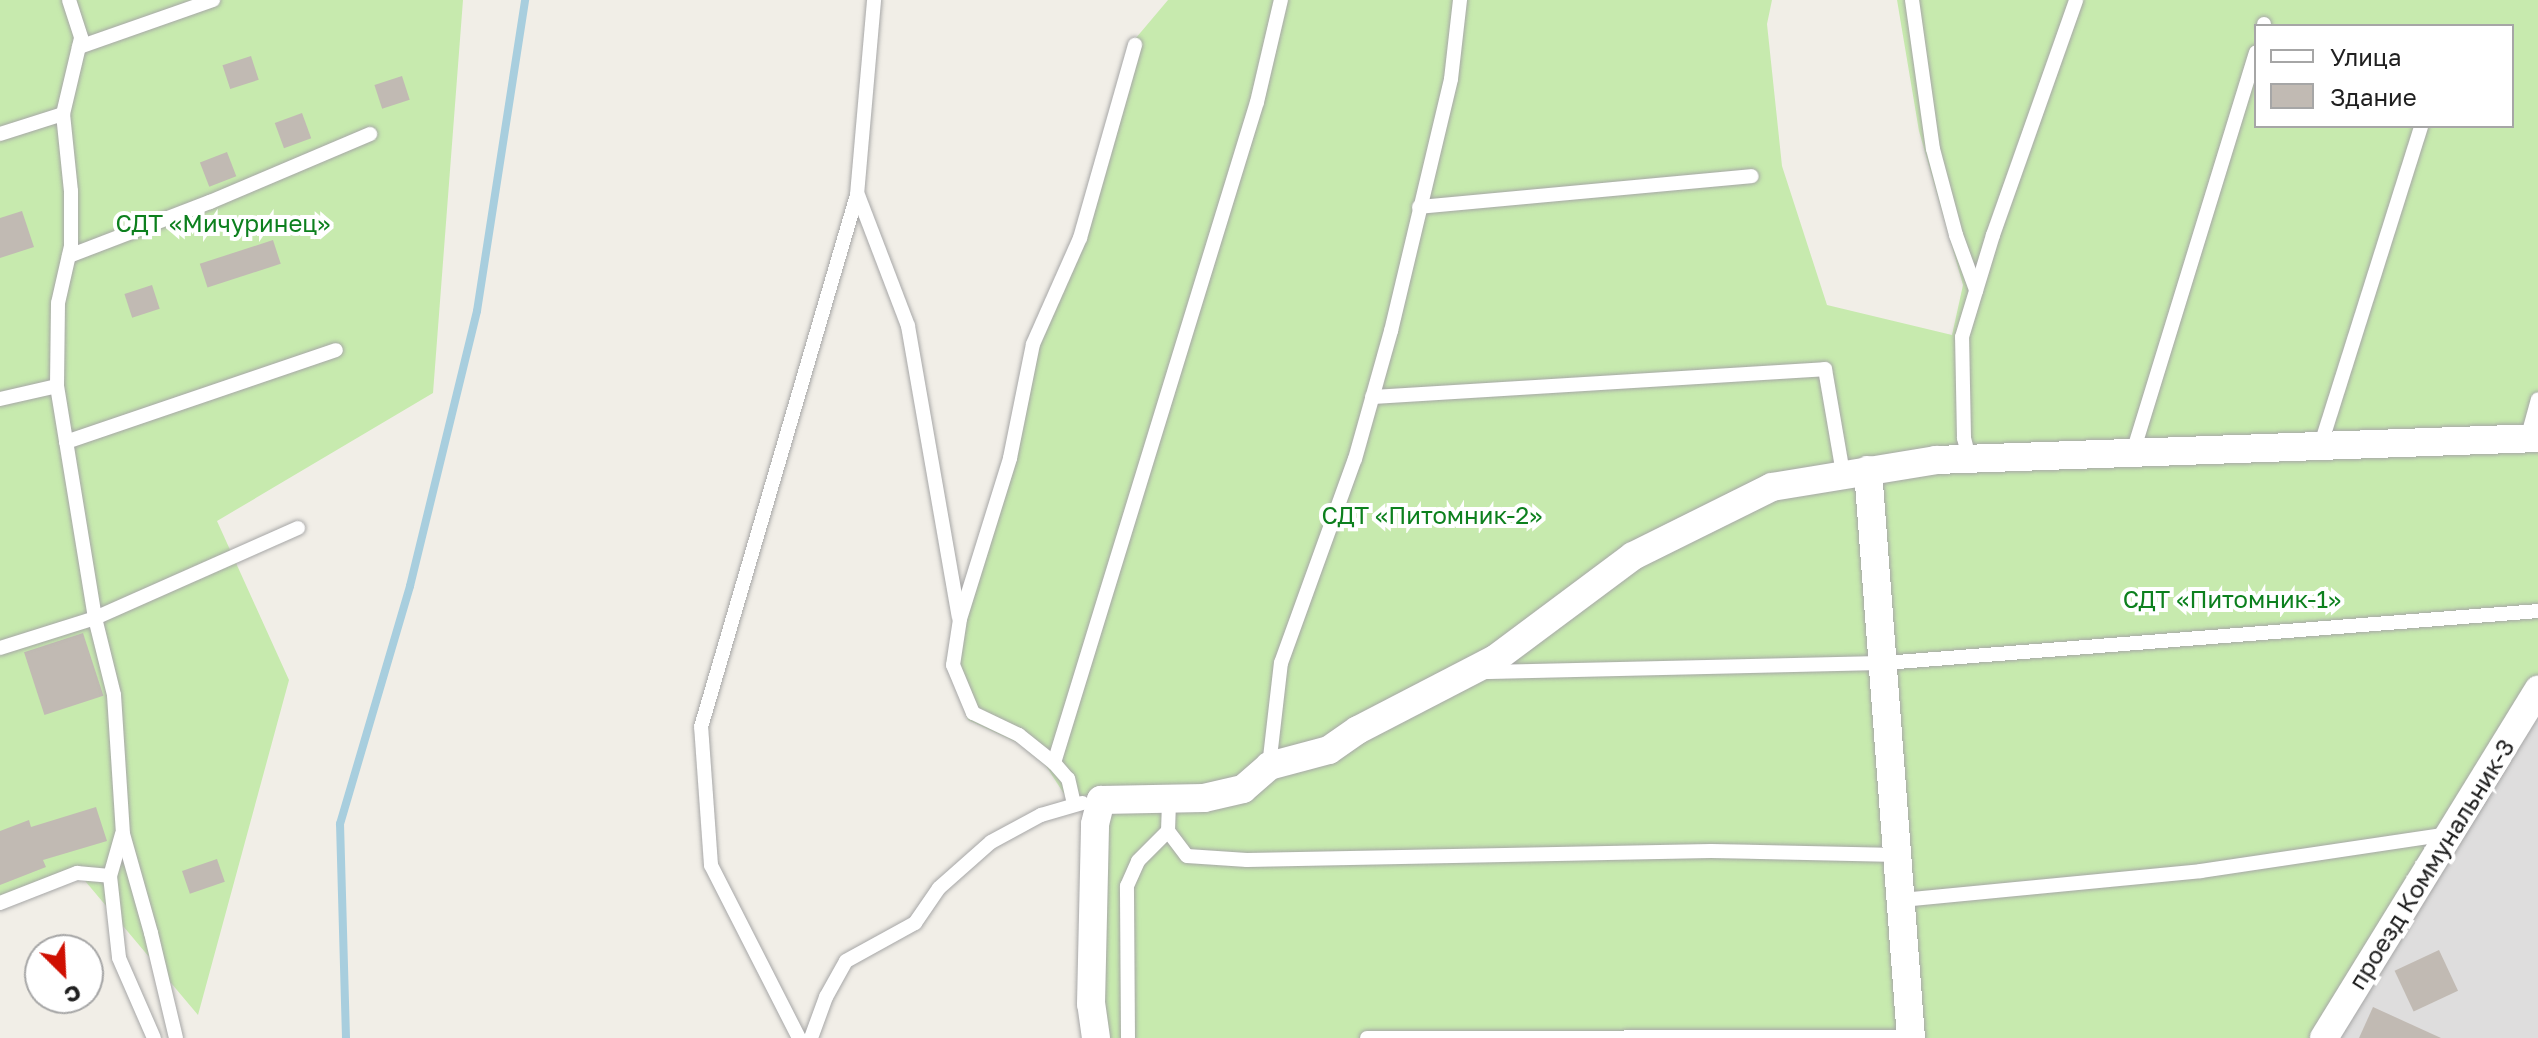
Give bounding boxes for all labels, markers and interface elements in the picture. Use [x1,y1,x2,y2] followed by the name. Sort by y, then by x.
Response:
[2254,24,2514,128] legend
[2330,42,2402,71] text: Улица
[2330,82,2417,111] text: Здание
[116,209,330,237] park label: СДТ «Мичуринец»
[1322,501,1542,529] park label: СДТ «Питомник-2»
[2123,585,2341,613] park label: СДТ «Питомник-1»
[2342,734,2520,994] street label: проезд Коммунальник-3
[24,934,104,1014] north arrow
[61,979,86,1010] text: С

